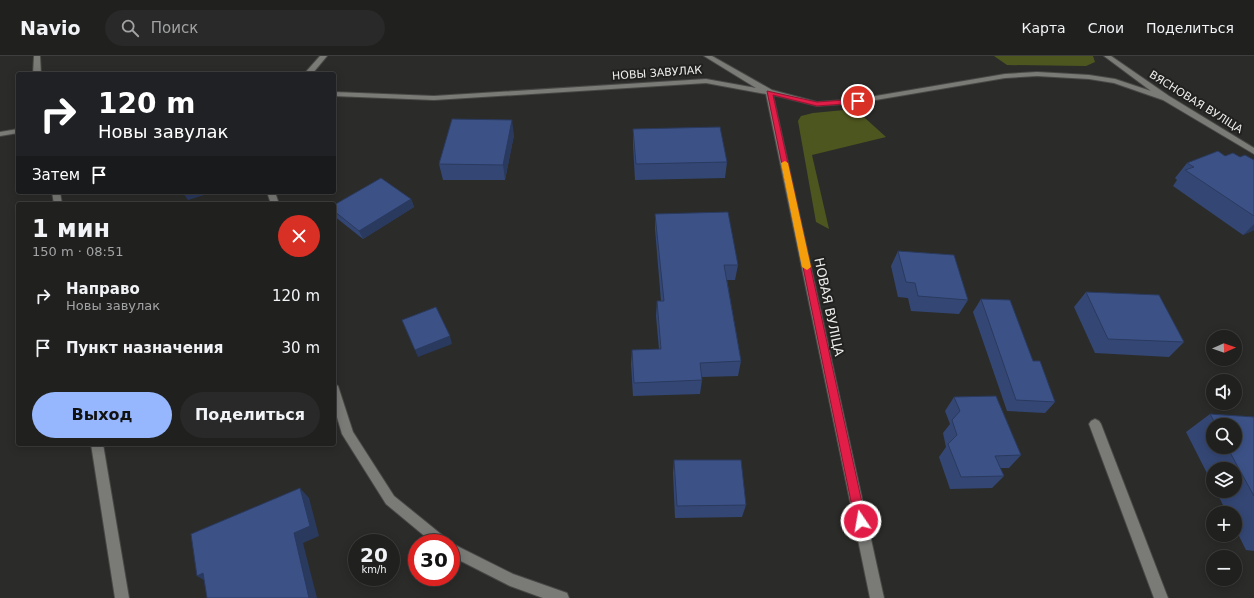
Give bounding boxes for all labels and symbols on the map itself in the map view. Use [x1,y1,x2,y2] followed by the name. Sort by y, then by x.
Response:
[612,63,703,83] street label: НОВЫ ЗАВУЛАК
[1147,68,1246,136] street label: ВЯСНОВАЯ ВУЛІЦА
[841,84,875,118] pin
[811,256,847,358] street label: НОВАЯ ВУЛІЦА
[1206,330,1242,366] north arrow
[840,500,882,542] position arrow
[408,534,460,586] speed limit sign: 30

